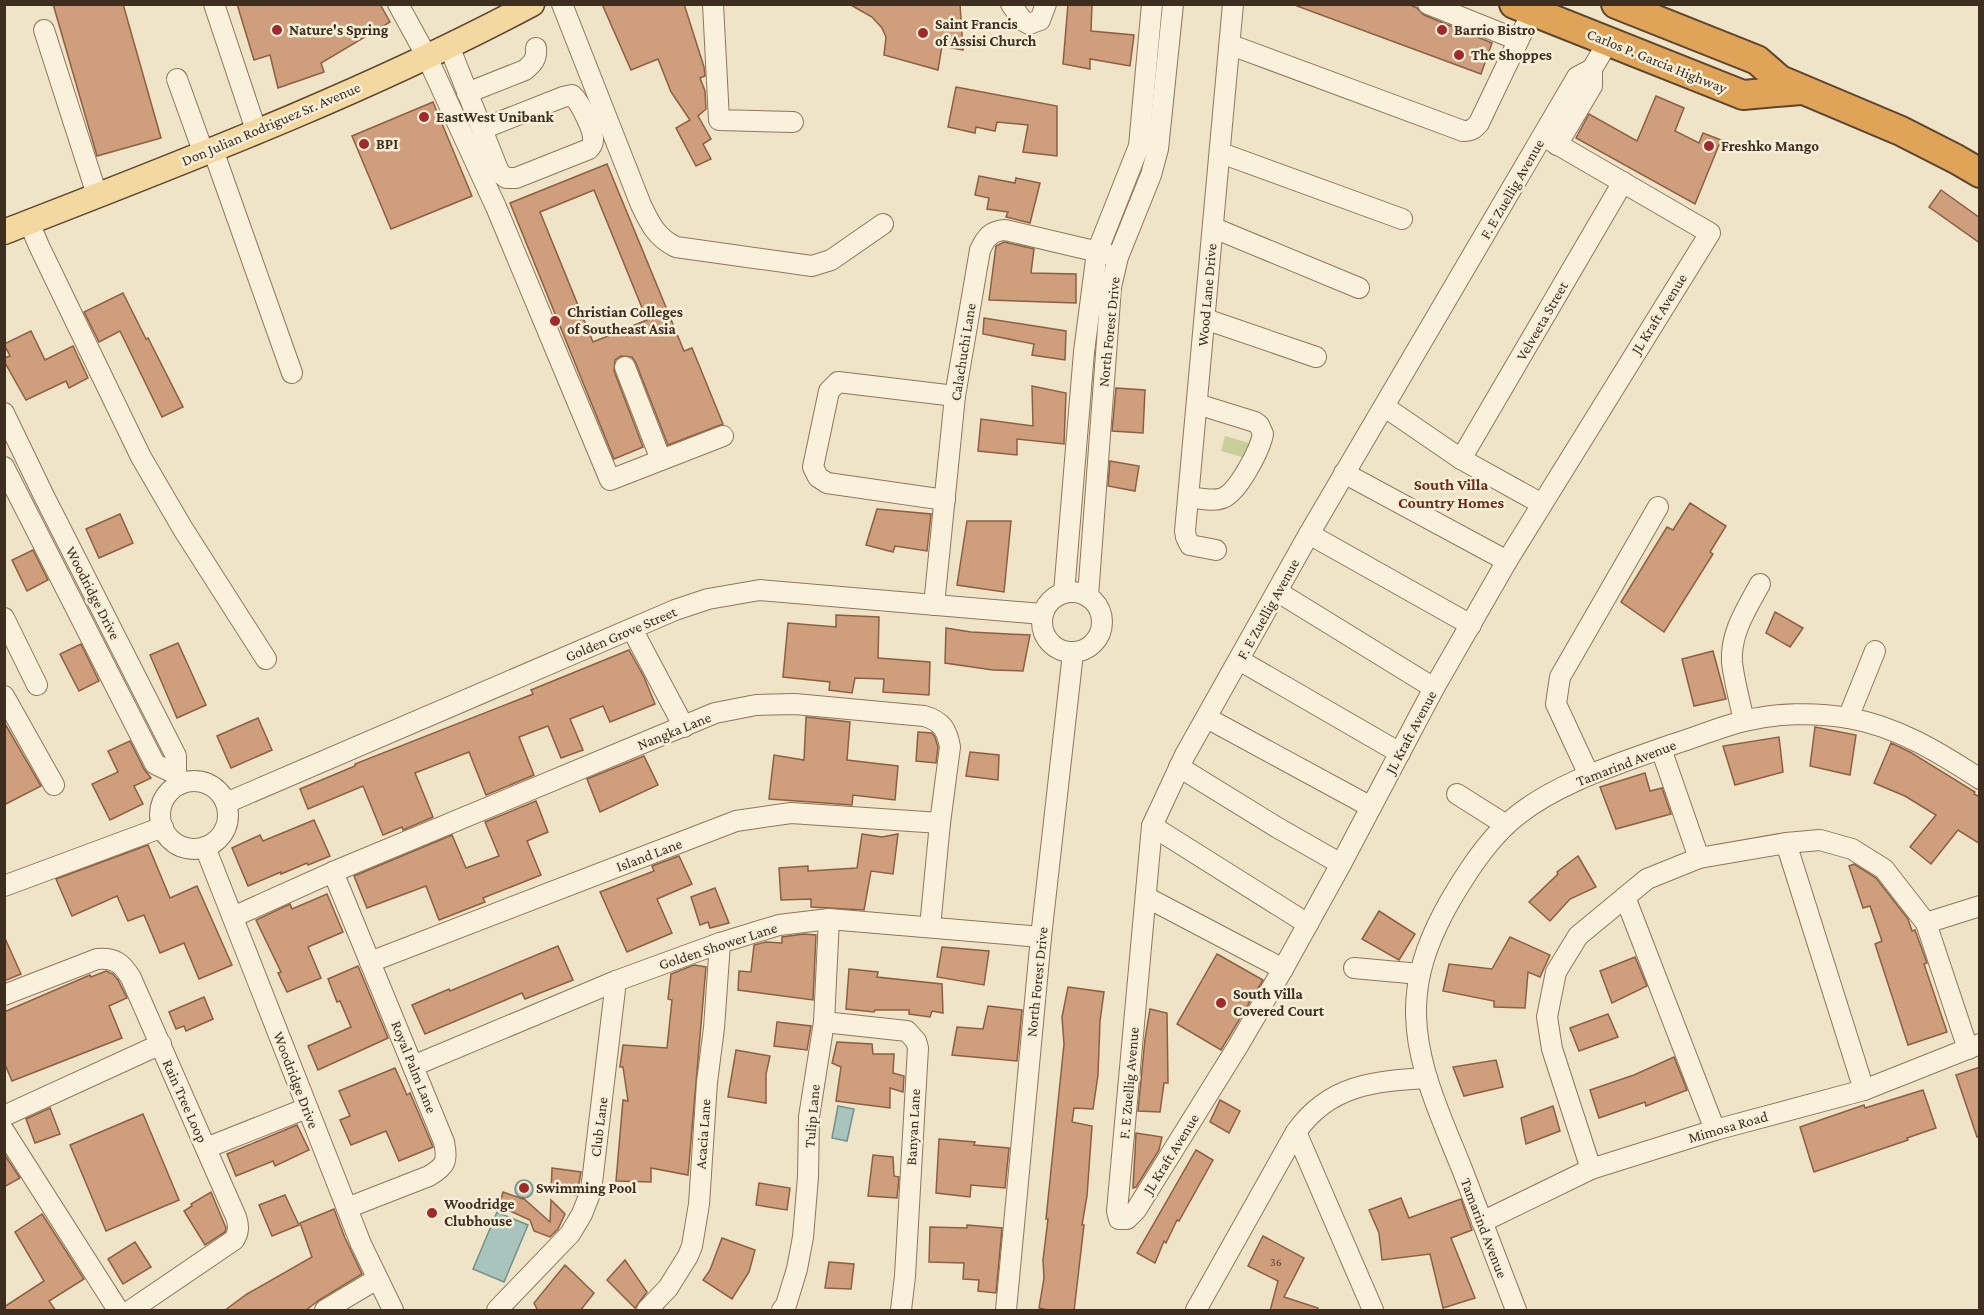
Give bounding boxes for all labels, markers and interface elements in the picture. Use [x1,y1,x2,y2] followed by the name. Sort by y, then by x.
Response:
[935,16,1037,49] place label: Saint Francis of Assisi Church
[289,22,389,38] place label: Nature's Spring
[1454,22,1535,38] place label: Barrio Bistro
[270,23,284,37] marker: Nature's Spring
[1435,23,1449,37] marker: Barrio Bistro
[916,26,930,40] marker: Saint Francis of Assisi Church
[1584,26,1729,97] street label: Carlos P. Garcia Highway
[1471,47,1552,63] place label: The Shoppes
[1452,48,1466,62] marker: The Shoppes
[179,79,364,170] street label: Don Julian Rodriguez Sr. Avenue
[436,109,555,125] place label: EastWest Unibank
[417,110,431,124] marker: EastWest Unibank
[376,136,398,152] place label: BPI
[1477,136,1548,242] street label: F. E Zuellig Avenue
[357,137,371,151] marker: BPI
[1721,138,1819,154] place label: Freshko Mango
[1702,139,1716,153] marker: Freshko Mango
[1195,242,1220,347] street label: Wood Lane Drive
[1627,270,1691,359] street label: JL Kraft Avenue
[1095,276,1123,388] street label: North Forest Drive
[1513,278,1571,363] street label: Velveeta Street
[947,302,979,402] street label: Calachuchi Lane
[567,304,683,337] place label: Christian Colleges of Southeast Asia
[548,314,562,328] marker: Christian Colleges of Southeast Asia
[1398,476,1505,511] district label: South Villa Country Homes
[62,544,124,643] street label: Woodridge Drive
[1234,556,1303,663] street label: F. E Zuellig Avenue
[563,603,680,665] street label: Golden Grove Street
[1381,687,1441,779] street label: JL Kraft Avenue
[635,709,714,754] street label: Nangka Lane
[1574,736,1679,789] street label: Tamarind Avenue
[614,835,685,875] street label: Island Lane
[657,919,780,973] street label: Golden Shower Lane
[1023,926,1051,1038] street label: North Forest Drive
[1233,986,1325,1019] place label: South Villa Covered Court
[1214,996,1228,1010] marker: South Villa Covered Court
[387,1018,440,1116] street label: Royal Palm Lane
[1116,1026,1143,1140] street label: F. E Zuellig Avenue
[269,1029,322,1131] street label: Woodridge Drive
[159,1057,211,1146] street label: Rain Tree Loop
[801,1083,824,1148] street label: Tulip Lane
[903,1088,924,1166] street label: Banyan Lane
[587,1096,611,1158] street label: Club Lane
[693,1098,713,1170] street label: Acacia Lane
[1686,1108,1770,1146] street label: Mimosa Road
[1139,1110,1203,1199] street label: JL Kraft Avenue
[1458,1176,1511,1281] street label: Tamarind Avenue
[536,1180,637,1196] place label: Swimming Pool
[517,1181,531,1195] marker: Swimming Pool
[443,1196,514,1229] place label: Woodridge Clubhouse
[425,1206,439,1220] marker: Woodridge Clubhouse
[1270,1255,1282,1269] house number: 36

